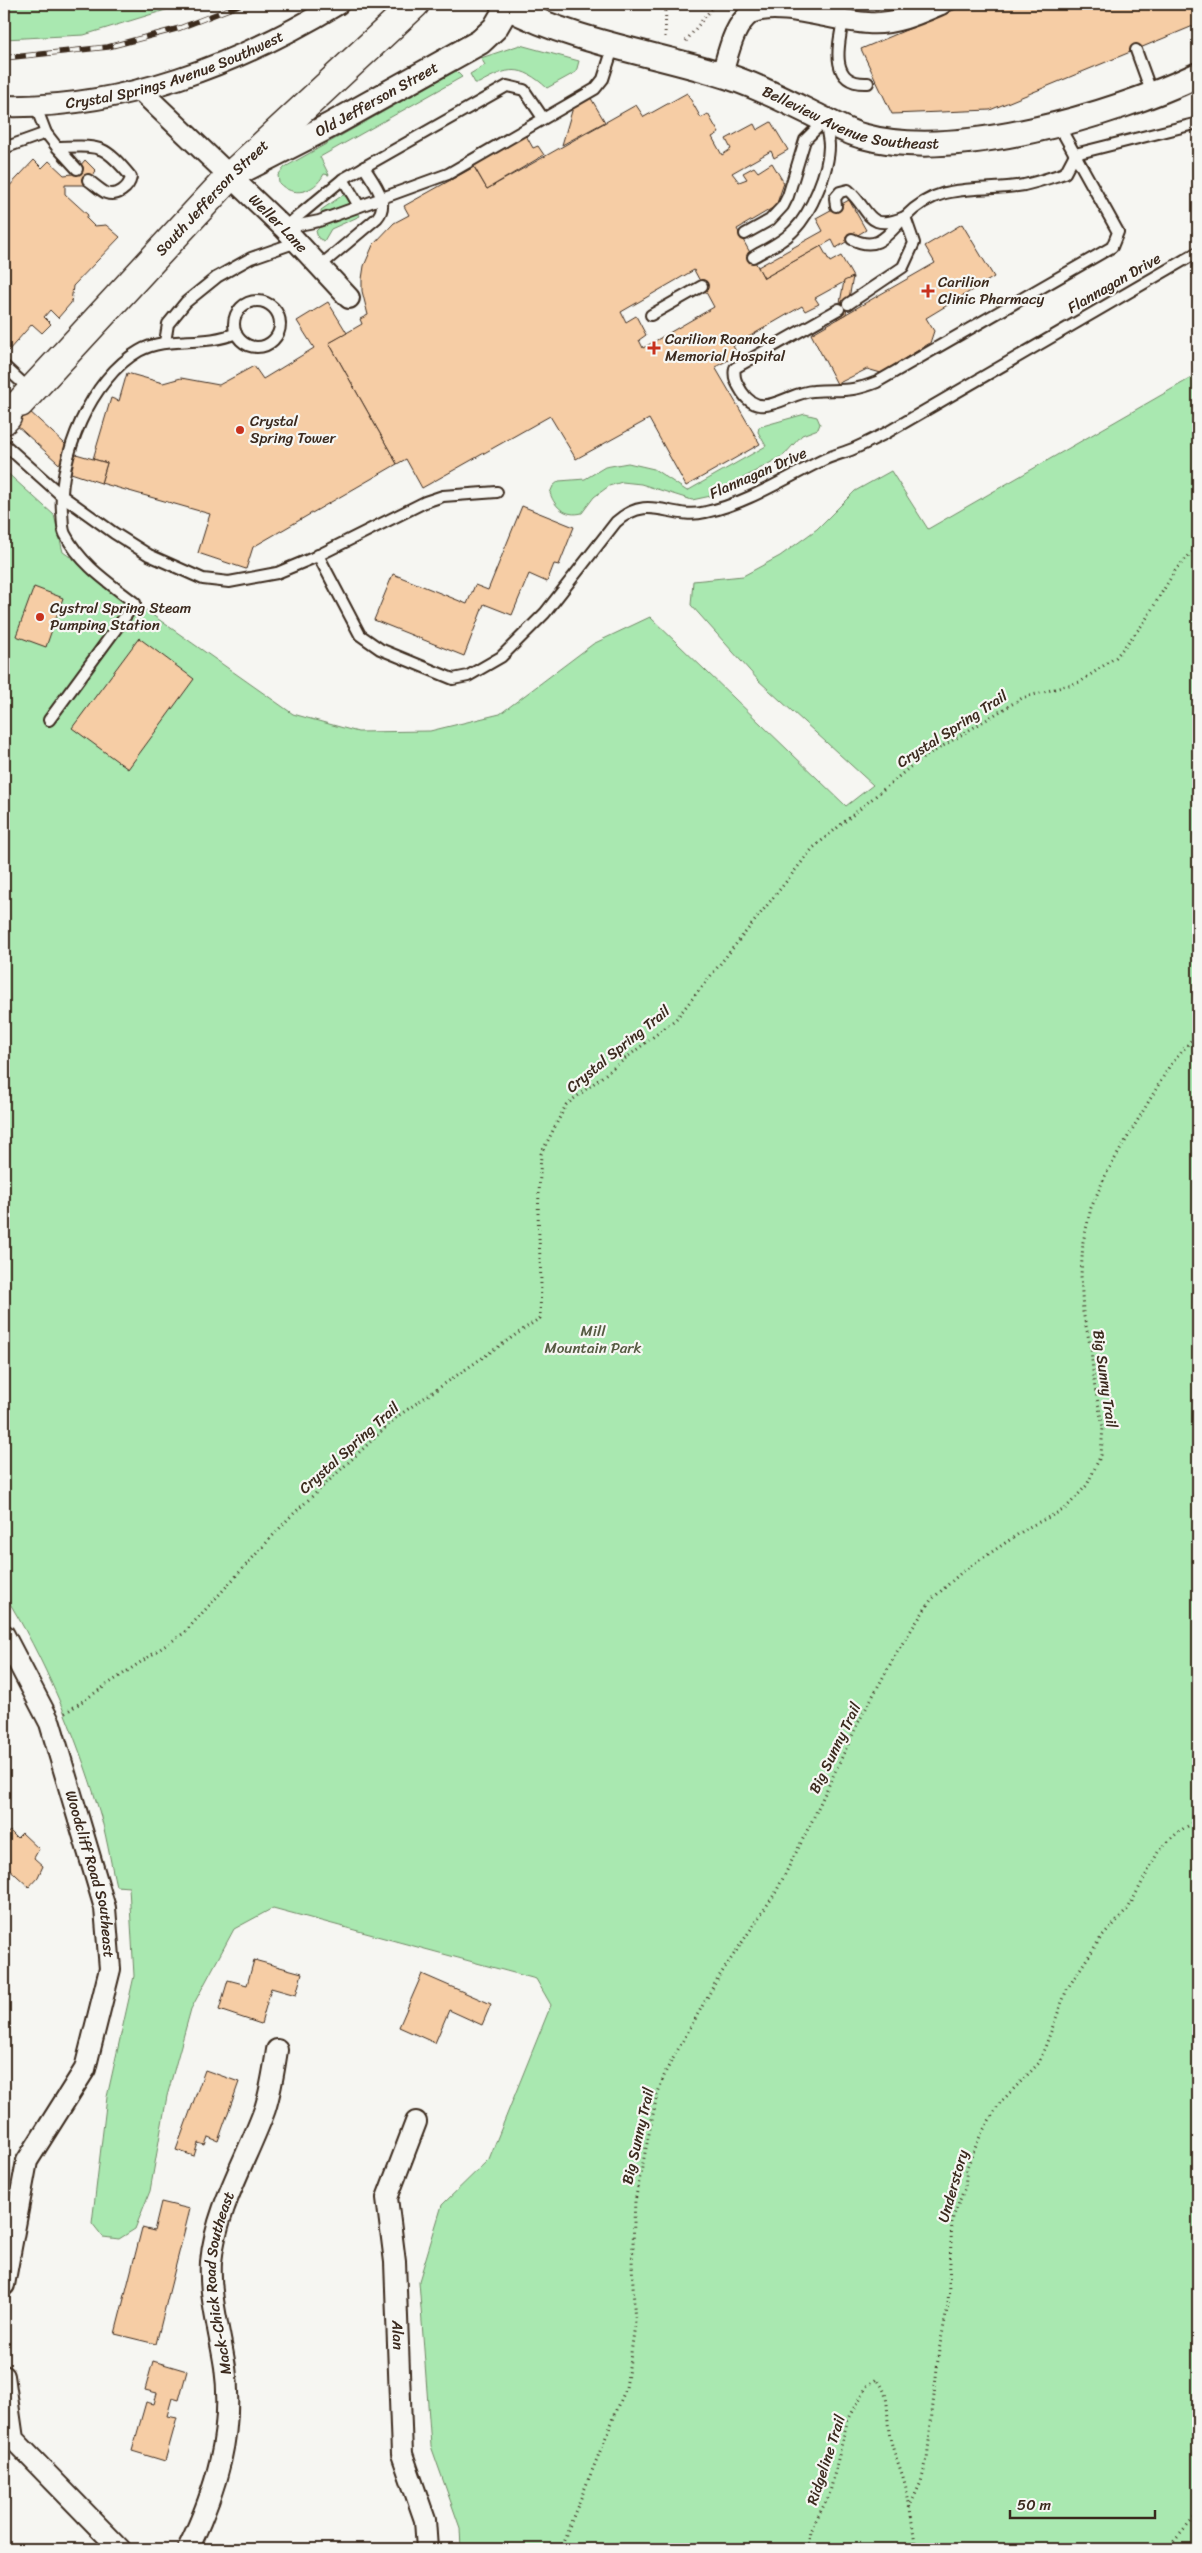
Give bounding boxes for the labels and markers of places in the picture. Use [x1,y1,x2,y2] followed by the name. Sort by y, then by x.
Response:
[938,269,1045,312] place label: Carilion Clinic Pharmacy
[922,285,934,297] marker: Carilion Clinic Pharmacy
[665,326,786,369] place label: Carilion Roanoke Memorial Hospital
[647,341,661,355] marker: Carilion Roanoke Memorial Hospital
[250,408,336,451] place label: Crystal Spring Tower
[234,424,246,436] marker: Crystal Spring Tower
[50,595,191,638] place label: Cystral Spring Steam Pumping Station
[34,611,46,623] marker: Cystral Spring Steam Pumping Station

